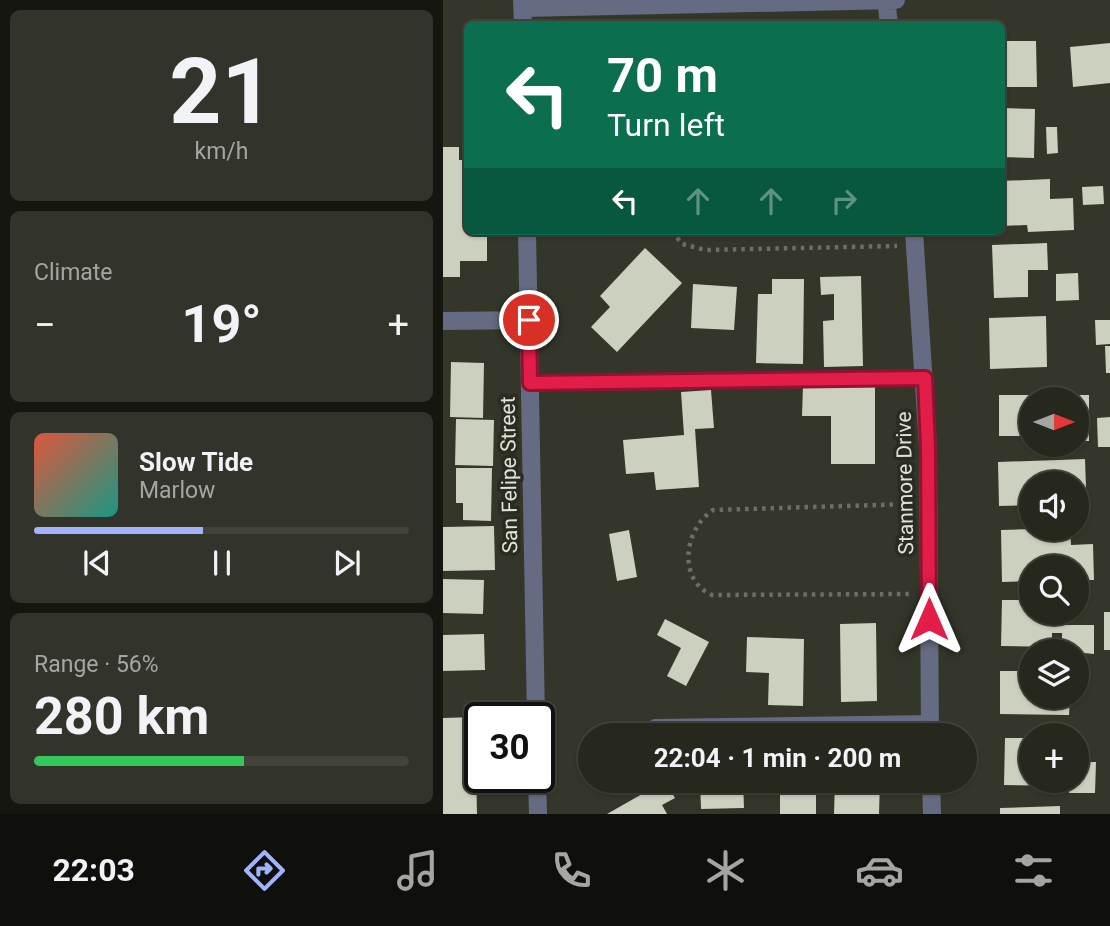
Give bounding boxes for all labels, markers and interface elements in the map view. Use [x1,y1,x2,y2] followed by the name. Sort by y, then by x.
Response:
[169,39,274,145] text: 21
[607,47,718,104] text: 70 m
[492,49,583,140] icon: left
[607,106,725,144] text: Turn left
[195,138,249,165] text: km/h
[606,182,644,220] icon: left
[679,182,717,220] icon: ahead
[752,182,790,220] icon: ahead
[825,182,863,220] icon: right
[34,259,113,286] text: Climate
[499,290,559,350] pin
[182,294,262,355] text: 19°
[510,301,548,339] icon: arrive
[34,303,56,347] text: −
[387,303,409,347] text: +
[1019,387,1089,457] north arrow
[1019,387,1089,793] map controls
[496,396,522,554] street label: San Felipe Street
[892,411,918,555] street label: Stanmore Drive
[139,447,253,477] text: Slow Tide
[1019,471,1089,541] button: sound
[139,477,215,504] text: Marlow
[78,544,116,582] icon: previous
[203,544,241,582] icon: pause
[328,544,366,582] icon: next
[1019,555,1089,625] button: search
[892,582,966,656] position arrow
[1019,639,1089,709] button: layers
[34,651,159,678] text: Range · 56%
[34,686,209,747] text: 280 km
[464,702,555,793] speed limit sign: 30
[1019,723,1089,793] button: +
[654,743,901,773] text: 22:04 · 1 min · 200 m
[240,846,289,895] icon: directions
[393,846,442,895] icon: music
[547,846,596,895] icon: phone
[701,846,750,895] icon: climate
[855,846,904,895] icon: car
[1009,846,1058,895] icon: filters
[52,851,135,889] text: 22:03

